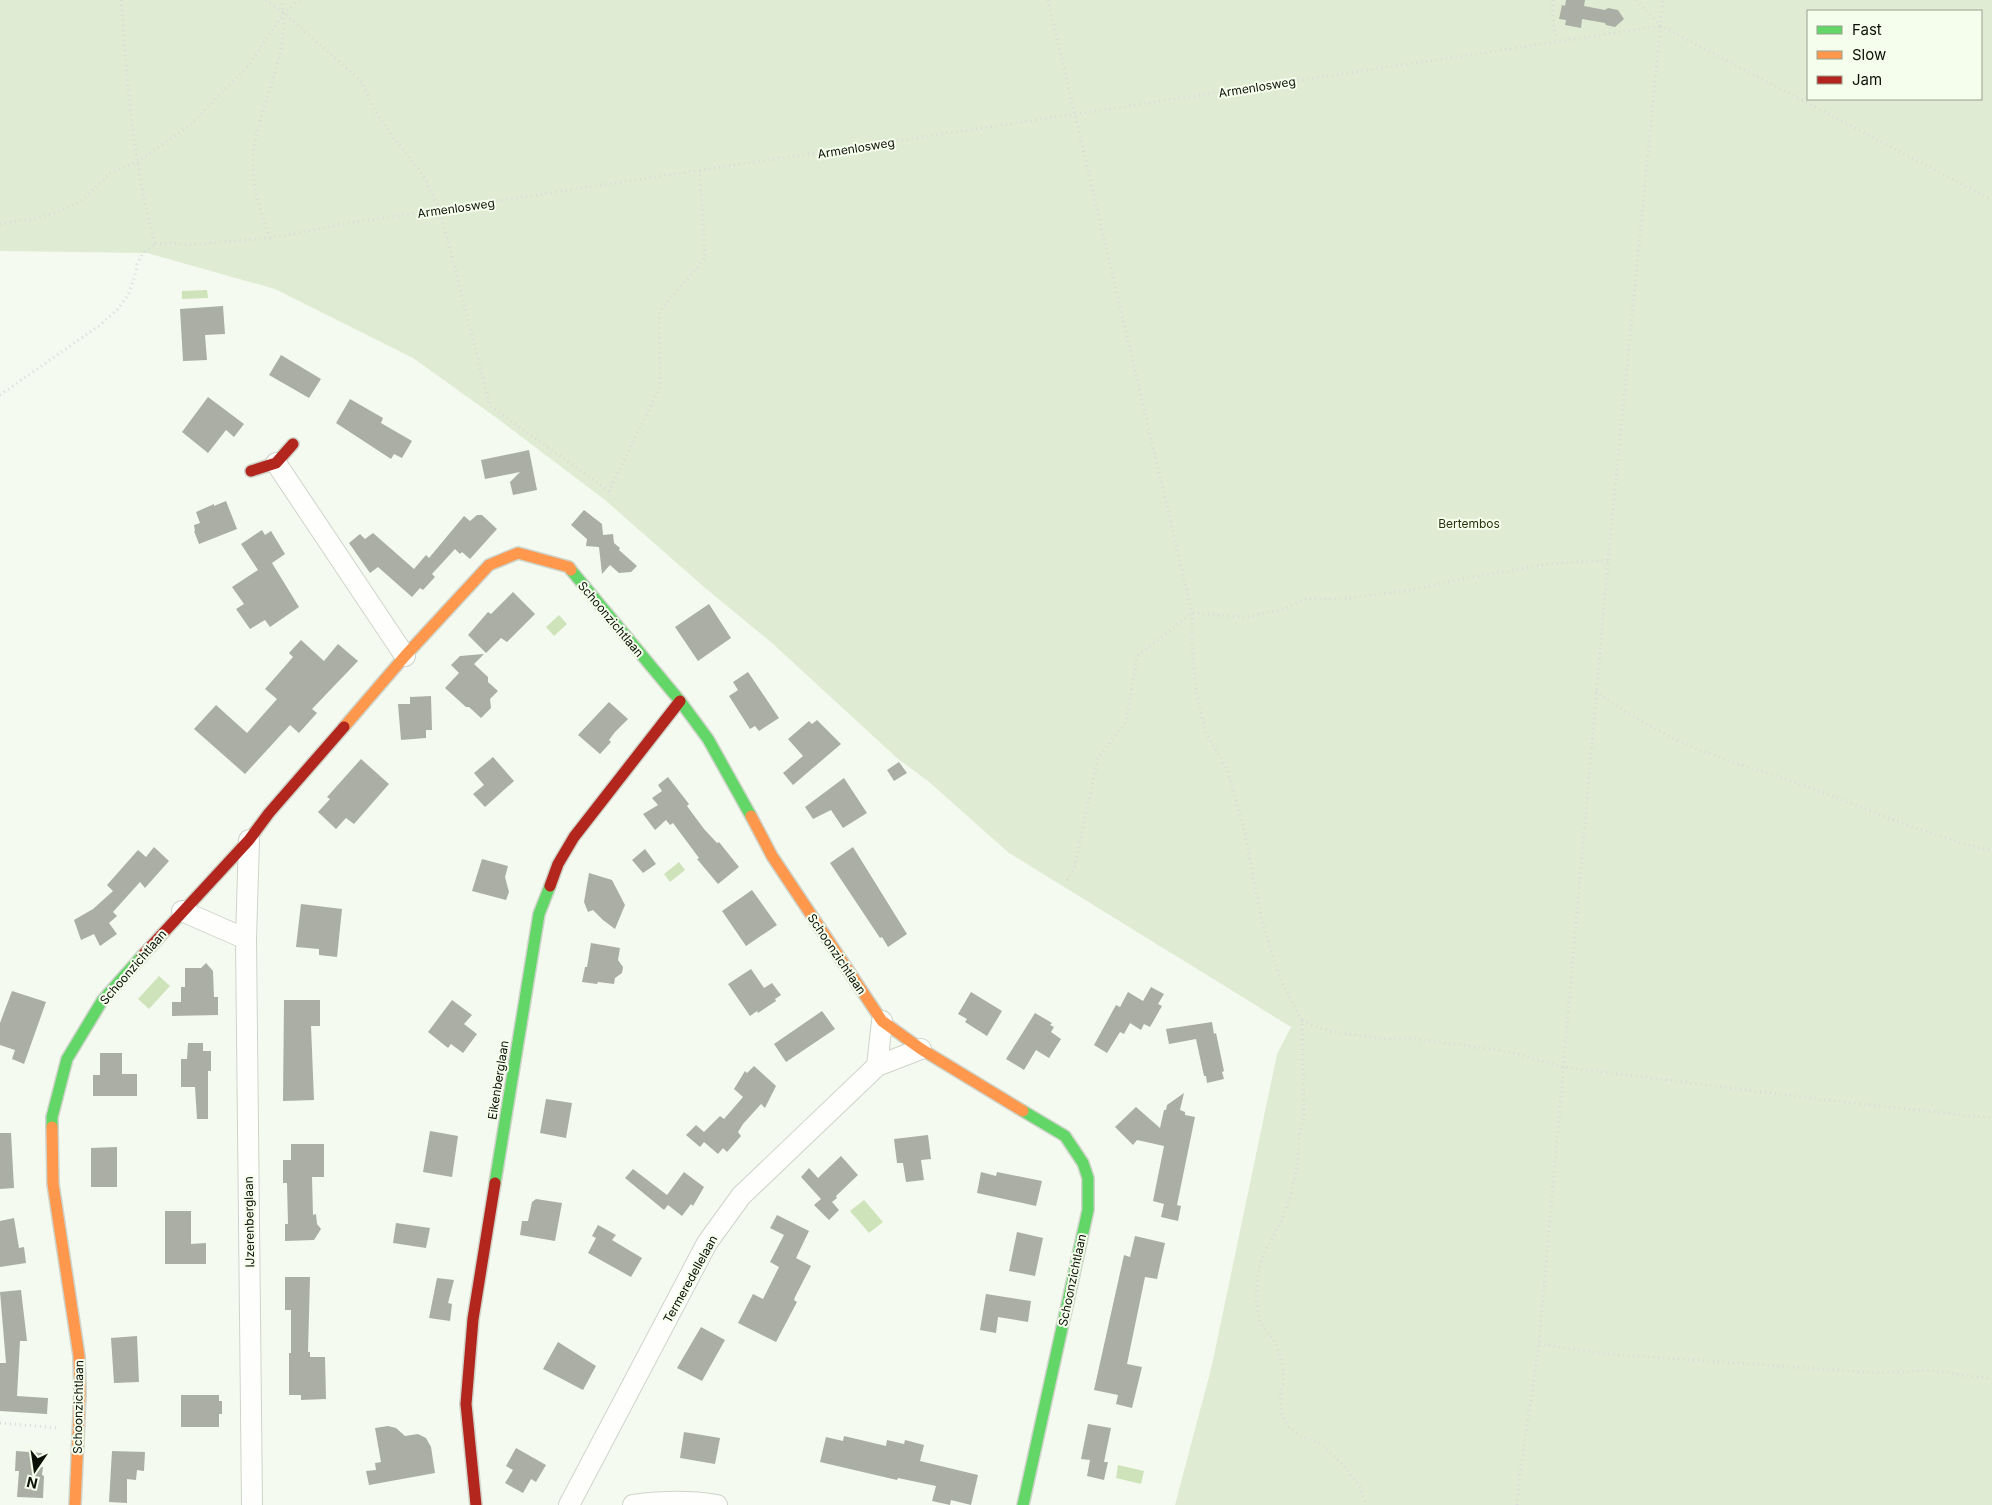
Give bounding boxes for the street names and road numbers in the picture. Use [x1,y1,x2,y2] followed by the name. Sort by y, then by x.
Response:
[1217,73,1297,101] street label: Armenlosweg
[816,134,896,162] street label: Armenlosweg
[416,195,496,221] street label: Armenlosweg
[575,578,647,660] street label: Schoonzichtlaan
[804,911,870,997] street label: Schoonzichtlaan
[96,927,170,1007] street label: Schoonzichtlaan
[484,1039,512,1121] street label: Eikenberglaan
[241,1176,257,1268] street label: IJzerenberglaan
[1055,1232,1089,1328] street label: Schoonzichtlaan
[660,1233,720,1325] street label: Termeredellelaan
[70,1360,86,1454] street label: Schoonzichtlaan

